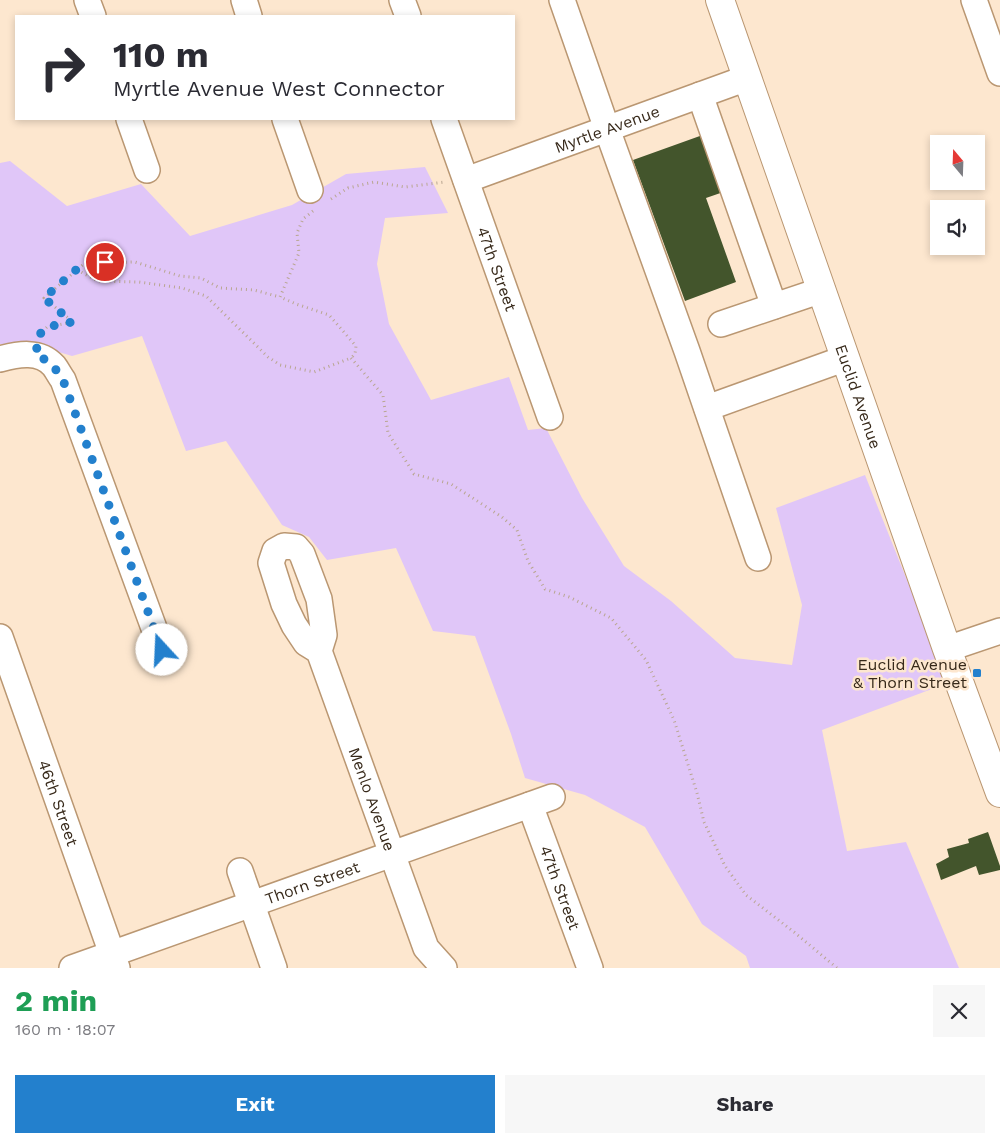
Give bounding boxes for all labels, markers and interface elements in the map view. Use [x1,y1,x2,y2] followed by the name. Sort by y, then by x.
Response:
[113,34,209,76] text: 110 m
[30,35,95,100] icon: right
[113,76,445,101] text: Myrtle Avenue West Connector
[552,102,662,157] street label: Myrtle Avenue
[930,135,985,190] north arrow
[930,135,985,255] map controls
[930,200,985,255] button: sound
[473,224,521,314] street label: 47th Street
[84,241,126,283] pin
[91,248,119,276] icon: arrive
[831,342,885,451] street label: Euclid Avenue
[135,623,187,675] position arrow
[853,655,967,692] place label: Euclid Avenue & Thorn Street
[971,667,983,679] marker: Euclid Avenue & Thorn Street
[345,745,399,854] street label: Menlo Avenue
[34,758,82,849] street label: 46th Street
[536,843,584,933] street label: 47th Street
[263,857,362,908] street label: Thorn Street
[15,983,97,1018] text: 2 min
[933,985,985,1037] button: close
[15,1020,115,1039] text: 160 m · 18:07
[15,1075,495,1133] button: Exit
[505,1075,985,1133] button: Share

